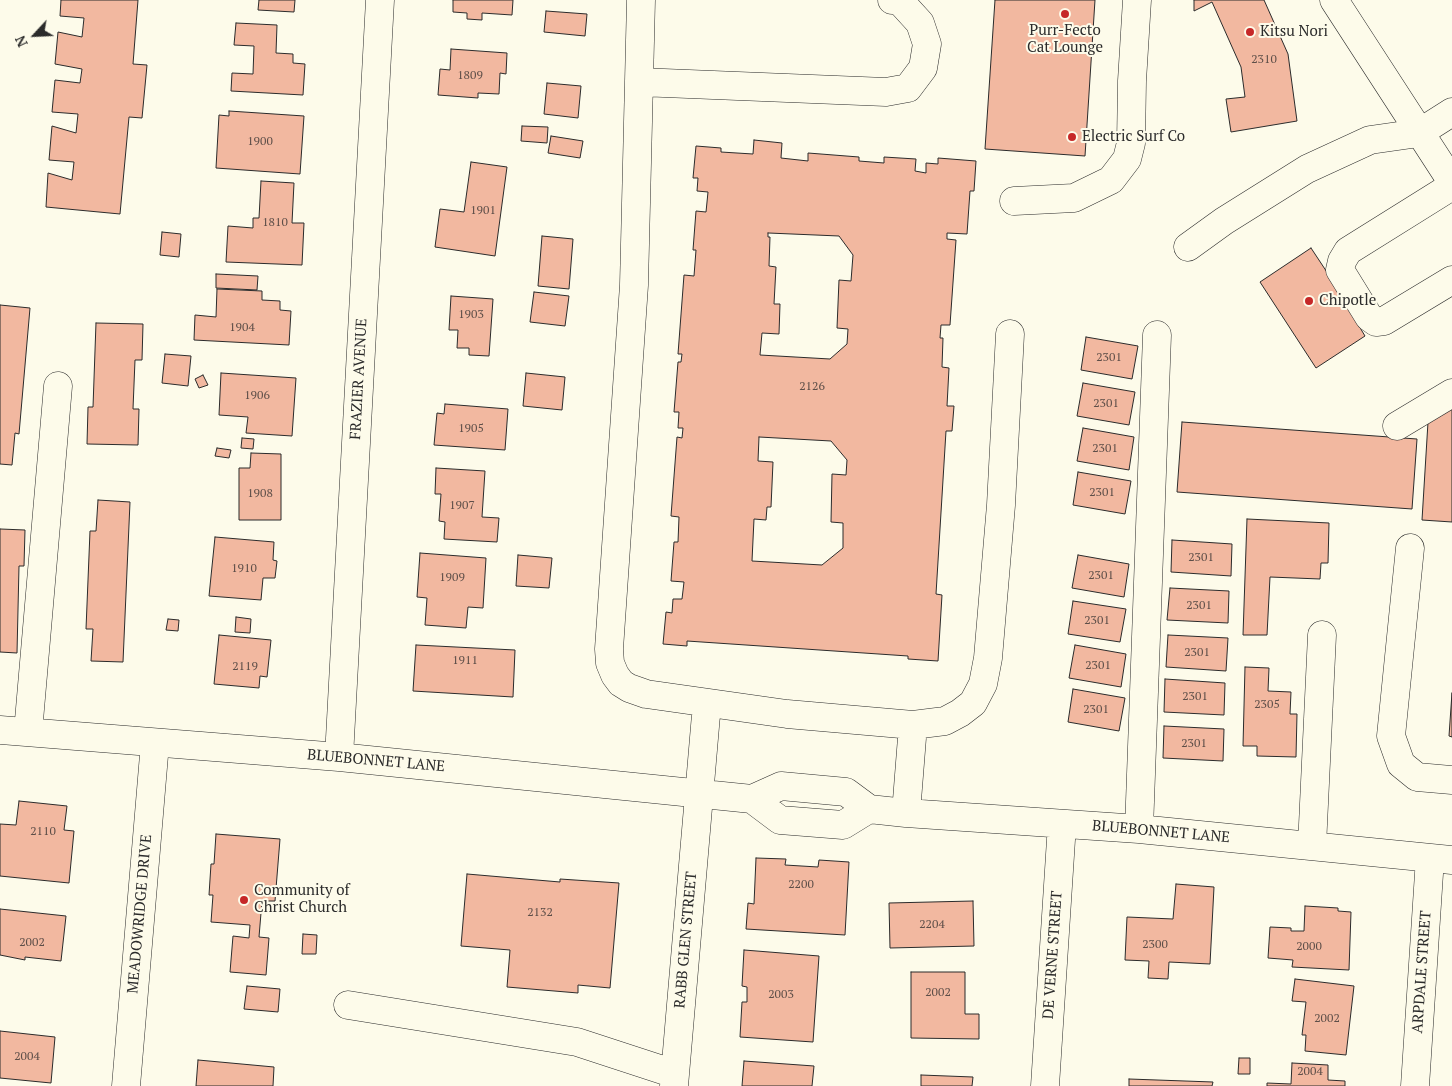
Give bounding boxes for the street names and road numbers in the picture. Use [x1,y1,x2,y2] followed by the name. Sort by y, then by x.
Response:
[347,318,371,440] street label: FRAZIER AVENUE
[306,746,446,776] street label: BLUEBONNET LANE
[1091,817,1231,847] street label: BLUEBONNET LANE
[124,834,156,994] street label: MEADOWRIDGE DRIVE
[671,871,701,1009] street label: RABB GLEN STREET
[1040,890,1066,1020] street label: DE VERNE STREET
[1409,910,1435,1034] street label: ARPDALE STREET

